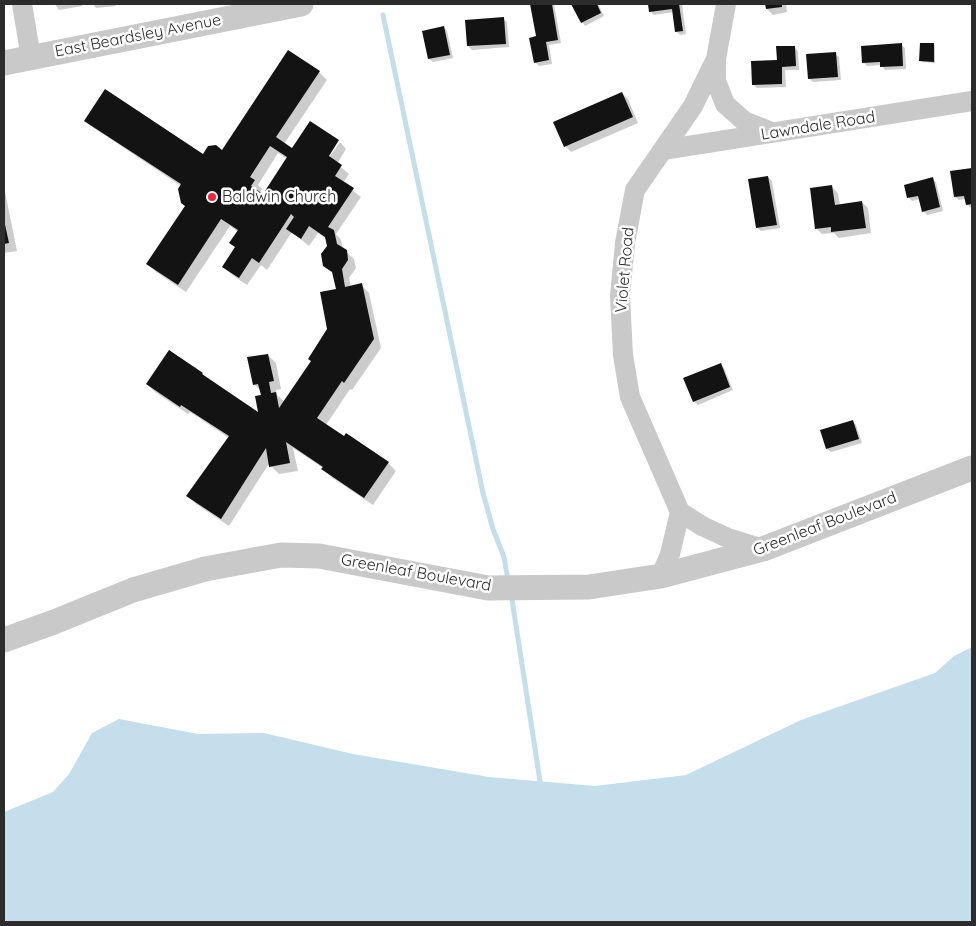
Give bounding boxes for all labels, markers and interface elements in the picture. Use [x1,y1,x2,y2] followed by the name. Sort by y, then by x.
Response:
[53,10,223,62] street label: East Beardsley Avenue
[760,107,876,145] street label: Lawndale Road
[222,187,336,207] place label: Baldwin Church
[206,191,218,203] marker: Baldwin Church
[612,226,638,314] street label: Violet Road
[751,488,899,560] street label: Greenleaf Boulevard
[339,550,493,596] street label: Greenleaf Boulevard

